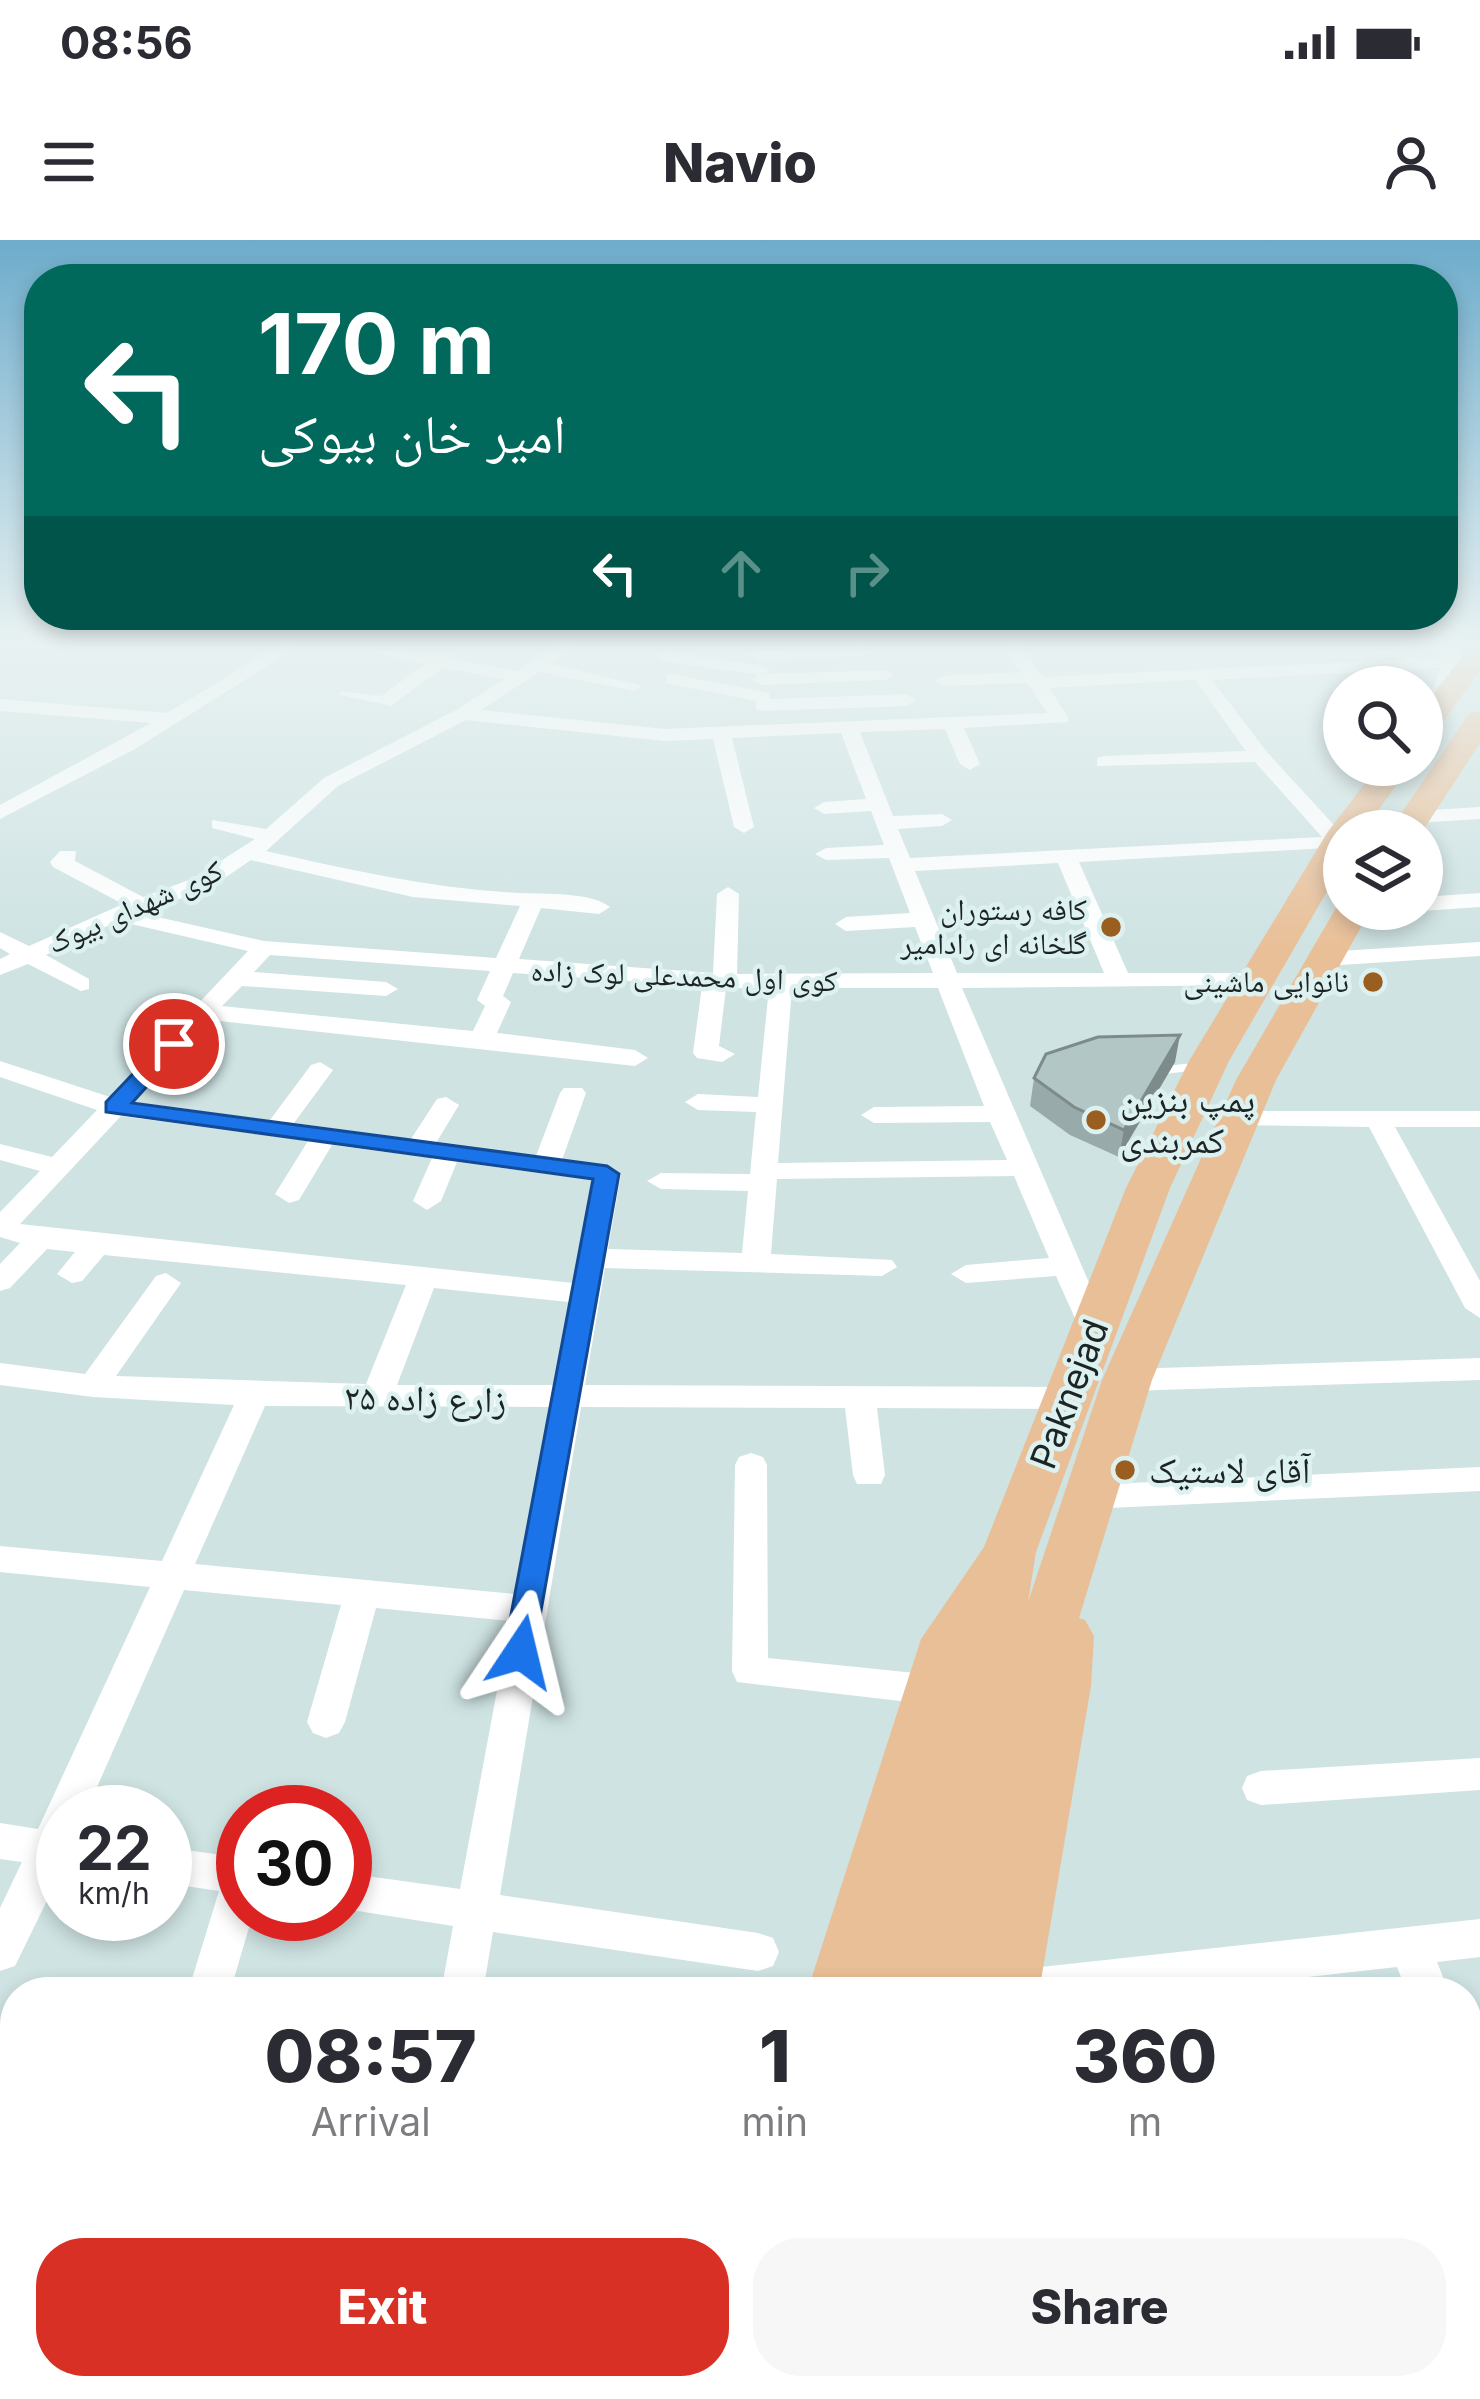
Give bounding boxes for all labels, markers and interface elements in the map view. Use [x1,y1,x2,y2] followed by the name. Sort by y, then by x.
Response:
[60,15,193,70] text: 08:56
[36,129,102,195] icon: menu
[1378,129,1444,195] icon: person
[663,130,817,195] text: Navio
[258,293,495,394] text: 170 m
[60,312,216,468] icon: left
[258,401,566,466] text: امیر خان بیوکی
[582,540,648,606] icon: left
[708,540,774,606] icon: ahead
[834,540,900,606] icon: right
[1323,666,1443,930] map controls
[1323,666,1443,786] button: search
[1323,810,1443,930] button: layers
[42,851,228,962] street label: کوی شهدای بیوک
[899,891,1087,962] place label: کافه رستوران گلخانه ای رادامیر
[1098,914,1124,940] marker: کافه رستوران گلخانه ای رادامیر
[530,952,838,999] street label: کوی اول محمدعلی لوک زاده
[1183,963,1349,1000] place label: نانوایی ماشینی
[1360,969,1386,995] marker: نانوایی ماشینی
[123,993,225,1095] pin
[141,1011,207,1077] icon: arrive
[1120,1077,1255,1162] place label: پمپ بنزین کمربندی
[1083,1107,1109,1133] marker: پمپ بنزین کمربندی
[1020,1313,1118,1475] street label: Paknejad
[343,1375,507,1422] street label: زارع زاده ۲۵
[1149,1448,1311,1492] place label: آقای لاستیک
[1112,1457,1138,1483] marker: آقای لاستیک
[458,1589,584,1715] position arrow
[216,1785,372,1941] speed limit sign: 30
[76,1812,152,1884] text: 22
[78,1875,150,1911] text: km/h
[265,2012,477,2099] text: 08:57
[759,2012,791,2099] text: 1
[1073,2012,1217,2099] text: 360
[311,2098,431,2145] text: Arrival
[741,2098,808,2145] text: min
[1128,2098,1162,2145] text: m
[36,2238,729,2376] button: Exit
[753,2238,1446,2376] button: Share

